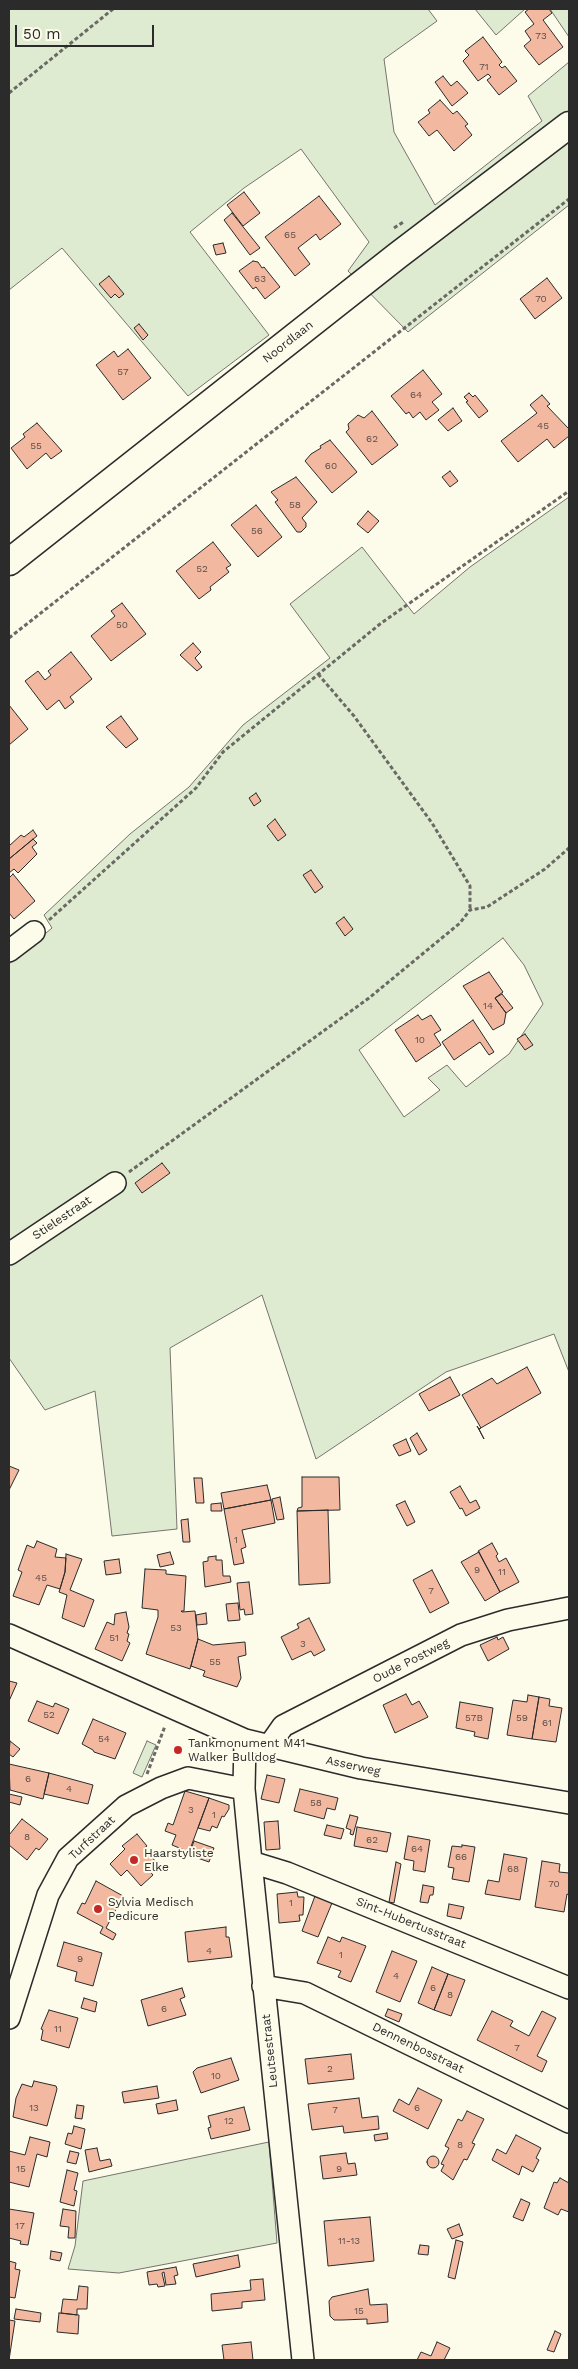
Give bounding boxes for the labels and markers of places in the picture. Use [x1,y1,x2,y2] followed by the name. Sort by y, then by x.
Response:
[188,1736,305,1764] place label: Tankmonument M41 Walker Bulldog
[172,1744,184,1756] marker: Tankmonument M41 Walker Bulldog
[144,1846,214,1874] place label: Haarstyliste Elke
[128,1854,140,1866] marker: Haarstyliste Elke
[108,1895,194,1923] place label: Sylvia Medisch Pedicure
[92,1903,104,1915] marker: Sylvia Medisch Pedicure

